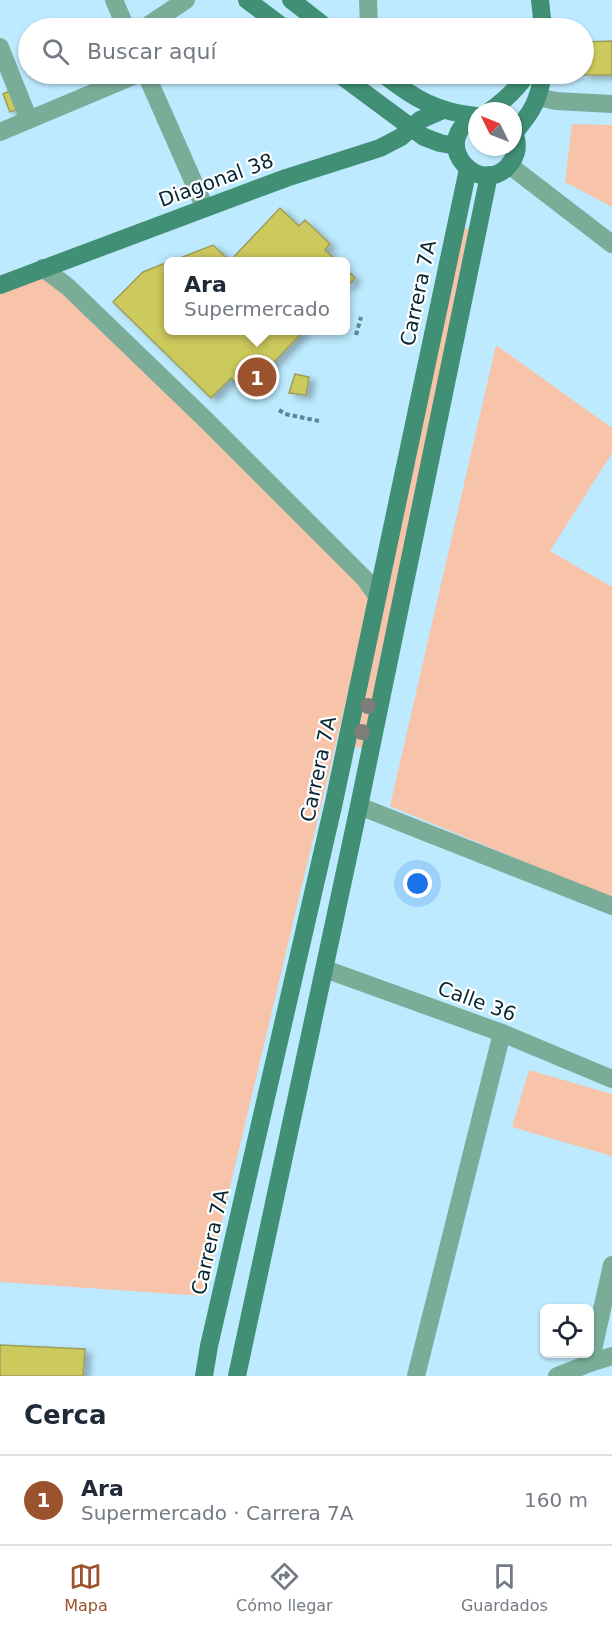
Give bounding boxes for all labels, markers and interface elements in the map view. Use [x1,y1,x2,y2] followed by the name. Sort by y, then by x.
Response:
[18,18,594,84] search box
[39,35,72,68] icon: search
[87,39,217,64] text: Buscar aquí
[468,102,522,156] north arrow
[155,148,277,212] street label: Diagonal 38
[395,238,441,348] street label: Carrera 7A
[164,257,350,335] popup
[184,272,227,297] text: Ara
[184,297,330,321] text: Supermercado
[238,354,276,400] pin: 1
[295,714,341,824] street label: Carrera 7A
[403,869,432,898] your location
[435,976,519,1026] street label: Calle 36
[186,1187,234,1297] street label: Carrera 7A
[540,1304,594,1358] map controls
[540,1304,594,1358] button: locate
[24,1400,107,1430] text: Cerca
[81,1476,124,1501] text: Ara
[37,1488,50,1512] text: 1
[524,1488,588,1512] text: 160 m
[81,1501,354,1525] text: Supermercado · Carrera 7A
[64,1560,108,1615] tab: Mapa
[236,1560,333,1615] tab: Cómo llegar
[461,1560,548,1615] tab: Guardados

